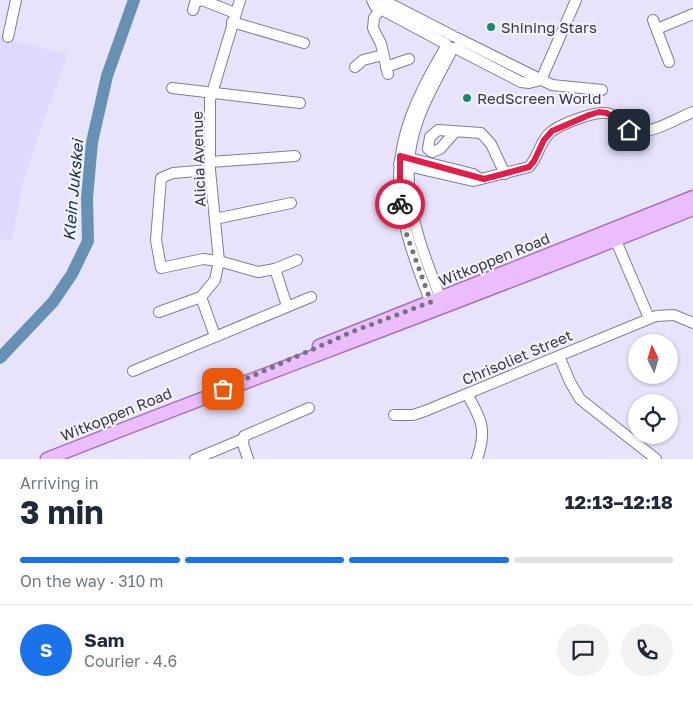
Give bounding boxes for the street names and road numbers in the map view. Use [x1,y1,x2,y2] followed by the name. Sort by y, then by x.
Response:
[187,110,209,207] street label: Alicia Avenue
[436,228,552,290] street label: Witkoppen Road
[459,326,575,388] street label: Chrisoliet Street
[58,383,174,445] street label: Witkoppen Road

